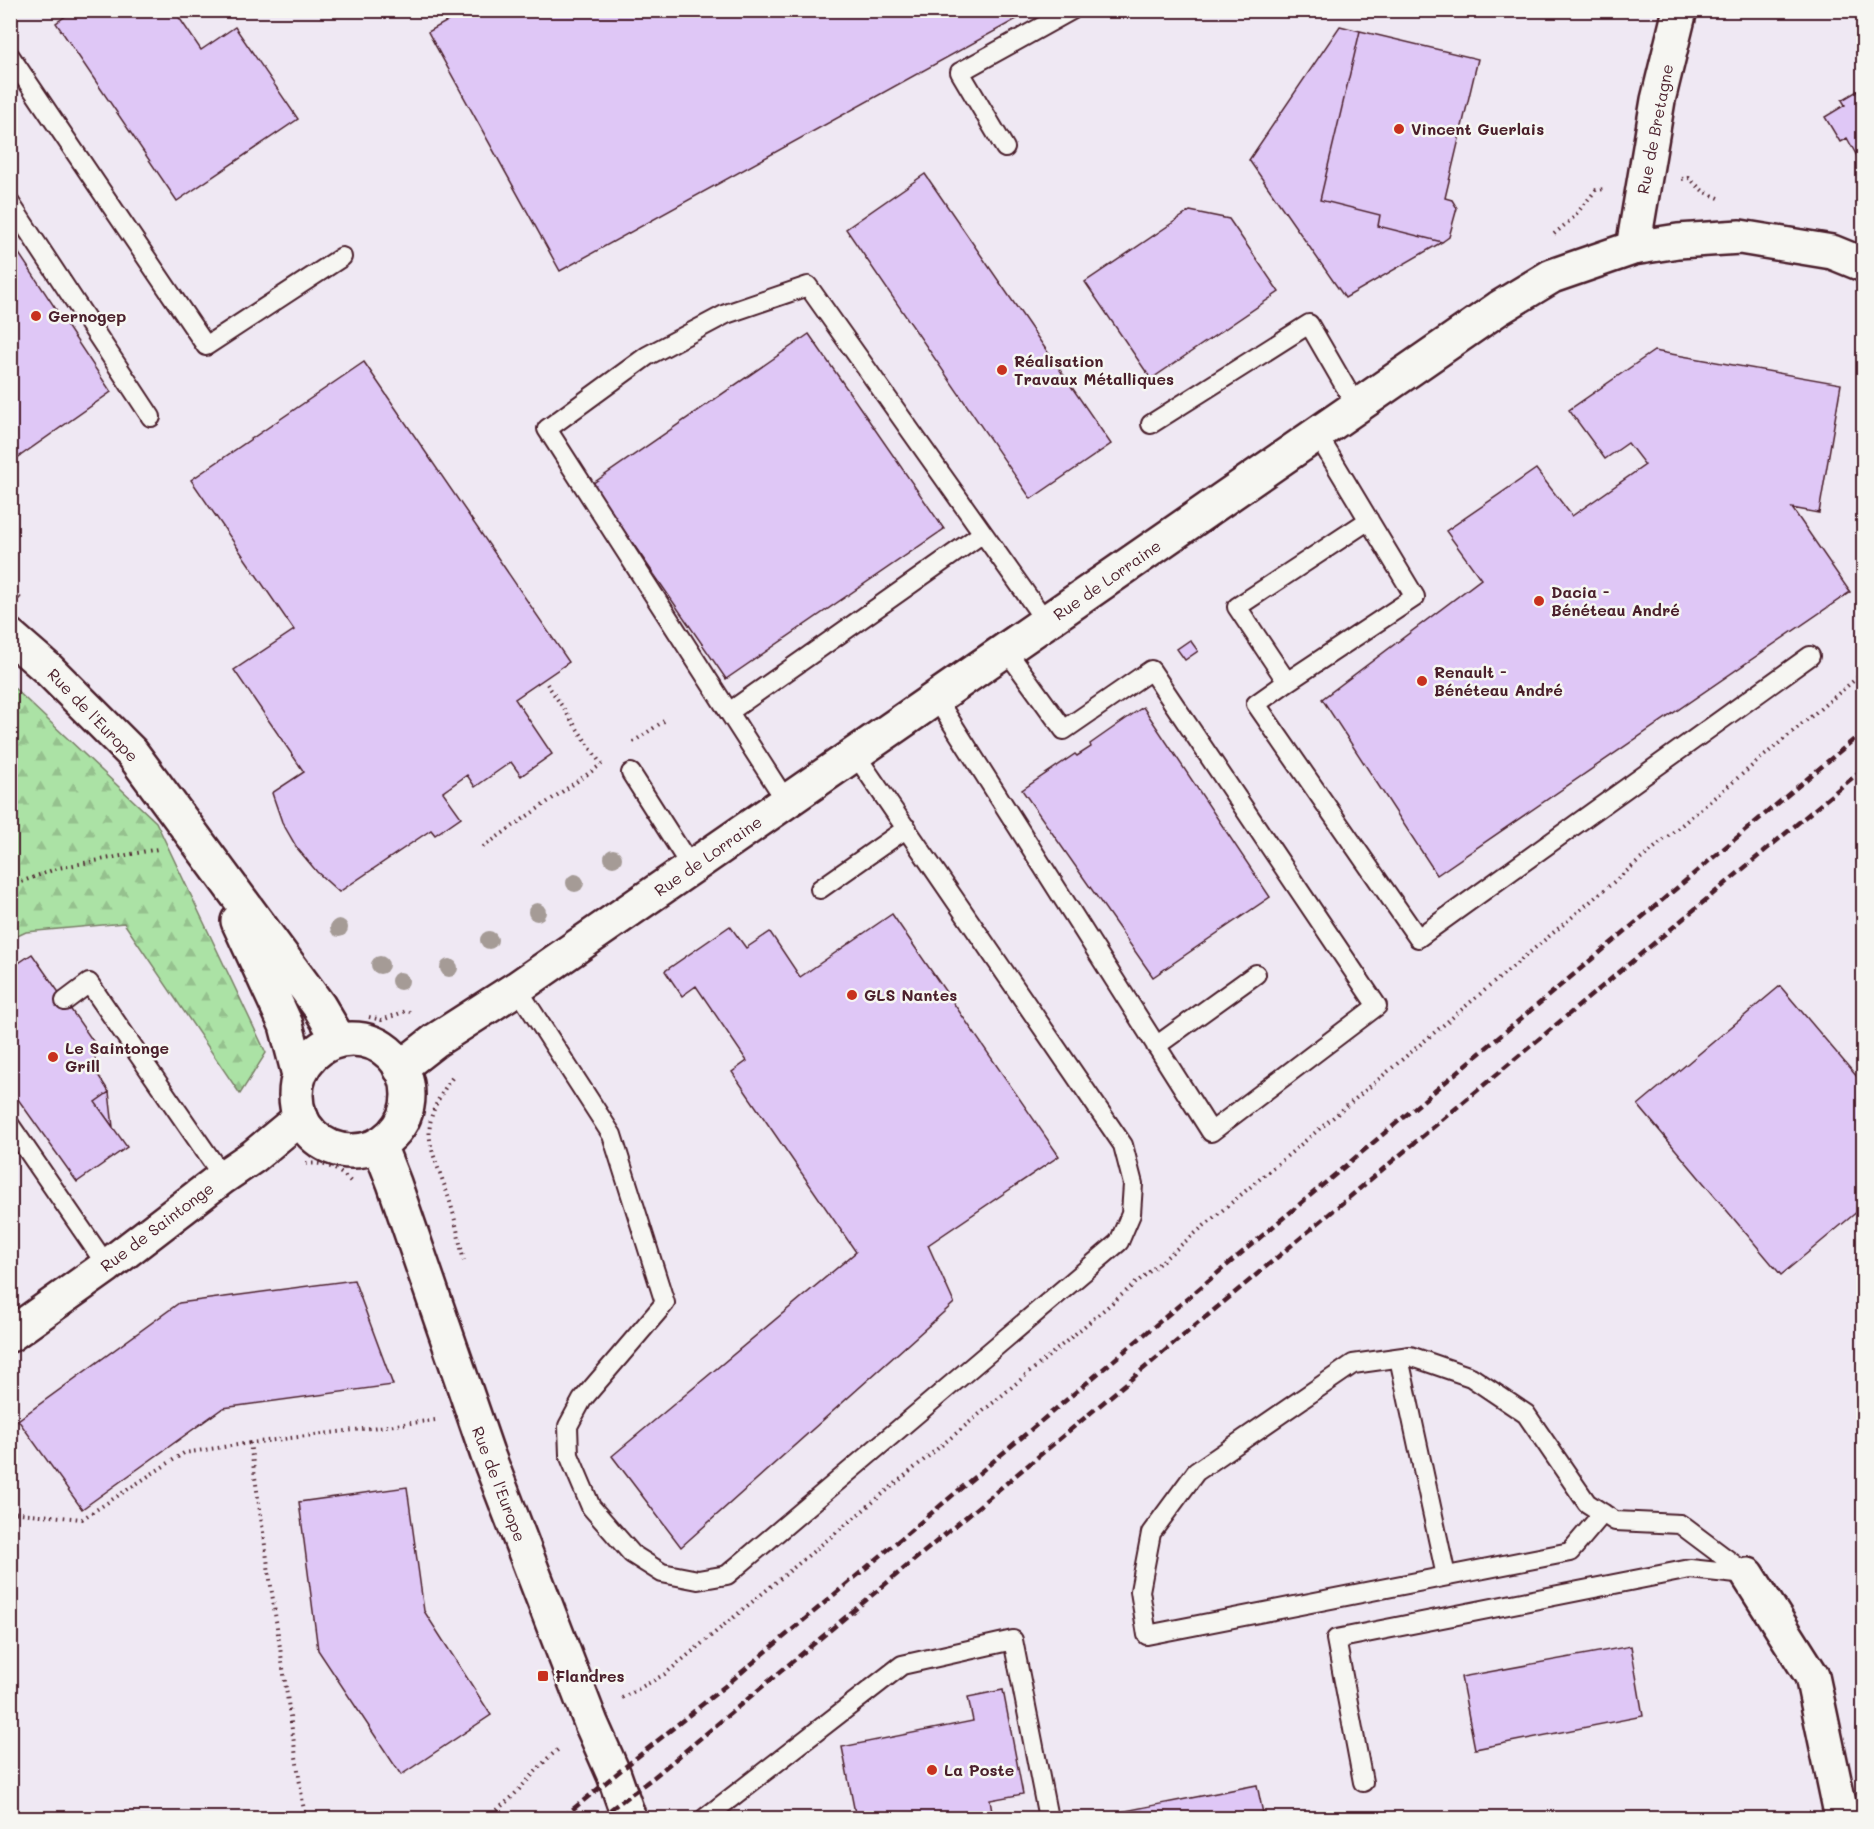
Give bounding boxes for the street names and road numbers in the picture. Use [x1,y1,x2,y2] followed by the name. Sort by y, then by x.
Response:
[1632,62,1677,196] street label: Rue de Bretagne
[1049,535,1165,625] street label: Rue de Lorraine
[43,663,143,766] street label: Rue de l'Europe
[650,811,766,901] street label: Rue de Lorraine
[96,1177,218,1276] street label: Rue de Saintonge
[468,1423,531,1545] street label: Rue de l'Europe

